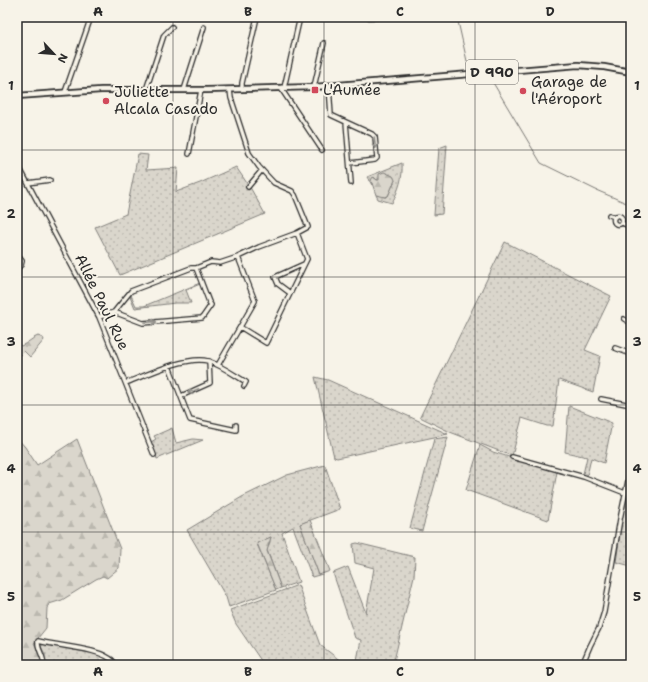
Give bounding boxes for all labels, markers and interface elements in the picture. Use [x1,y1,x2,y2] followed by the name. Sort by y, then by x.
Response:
[93,3,103,20] text: A
[244,3,252,20] text: B
[396,3,404,20] text: C
[545,3,555,20] text: D
[34,34,74,74] north arrow
[54,51,71,66] text: N
[466,60,518,84] road number: D 990
[531,72,607,109] place label: Garage de l'Aéroport
[8,77,14,94] text: 1
[634,77,640,94] text: 1
[323,80,381,100] place label: L'Aumée
[114,82,218,119] place label: Juliette Alcala Casado
[310,85,320,95] marker: L'Aumée
[518,86,528,96] marker: Garage de l'Aéroport
[101,96,111,106] marker: Juliette Alcala Casado
[371,136,379,149] one-way arrow
[6,205,16,222] text: 2
[632,205,642,222] text: 2
[70,251,134,353] street label: Allée Paul Rue
[144,319,157,326] one-way arrow
[6,333,16,350] text: 3
[632,333,642,350] text: 3
[187,387,199,395] one-way arrow
[6,460,16,477] text: 4
[632,460,642,477] text: 4
[7,588,15,605] text: 5
[633,588,641,605] text: 5
[93,663,103,680] text: A
[244,663,252,680] text: B
[396,663,404,680] text: C
[545,663,555,680] text: D

